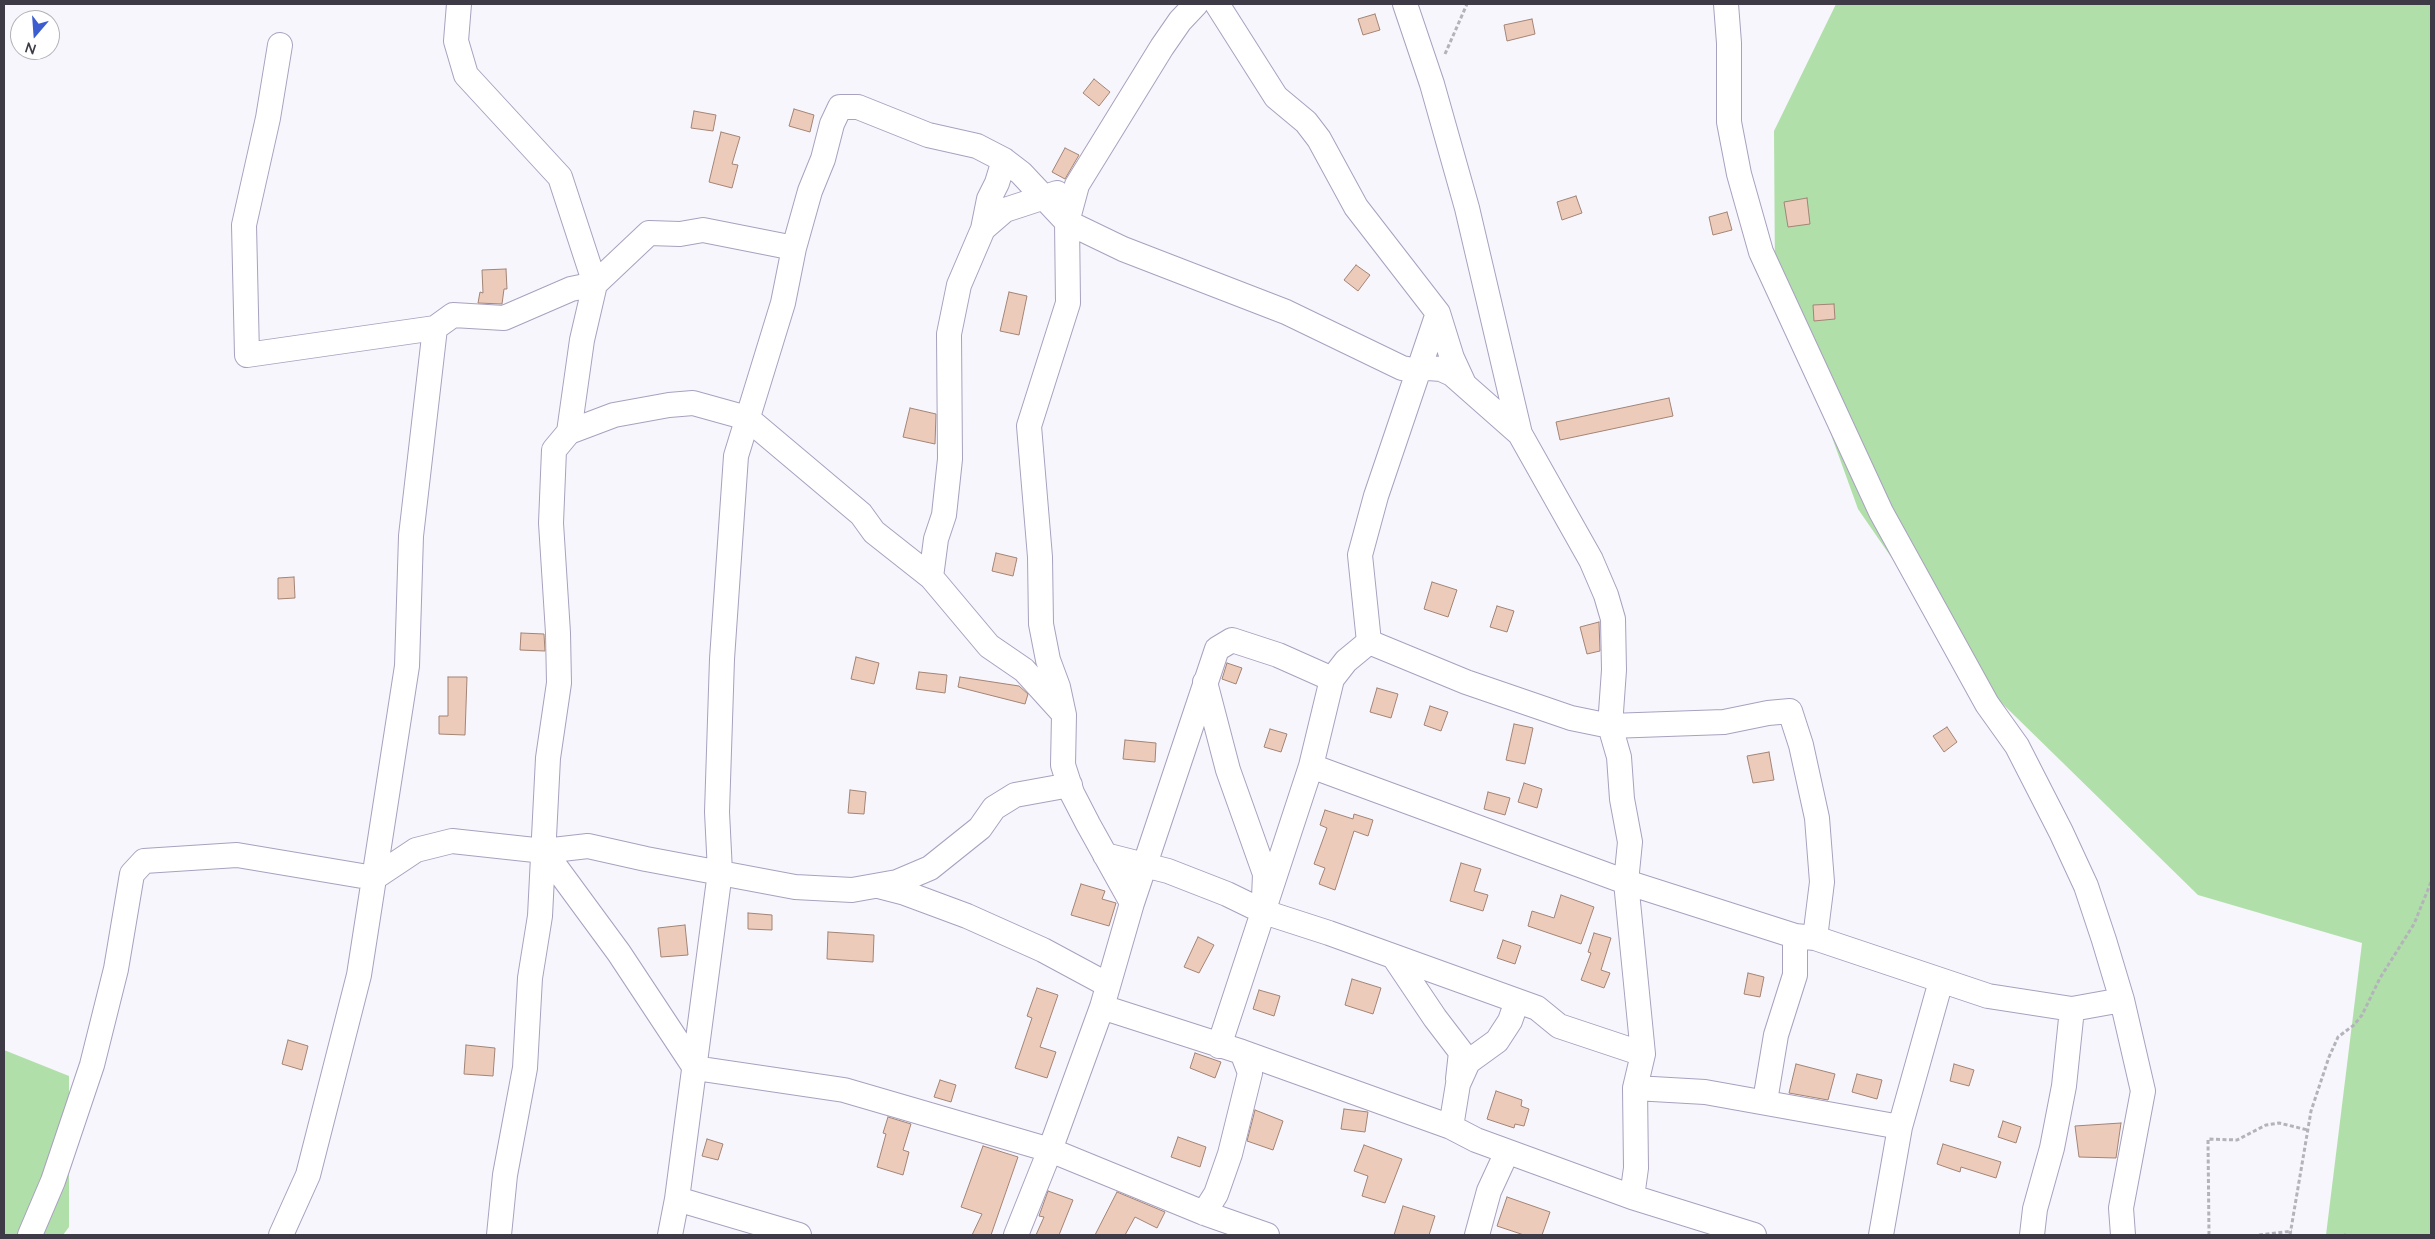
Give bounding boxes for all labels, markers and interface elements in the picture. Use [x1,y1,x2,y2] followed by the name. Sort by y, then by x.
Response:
[10,10,60,60] north arrow
[23,39,38,59] text: N

